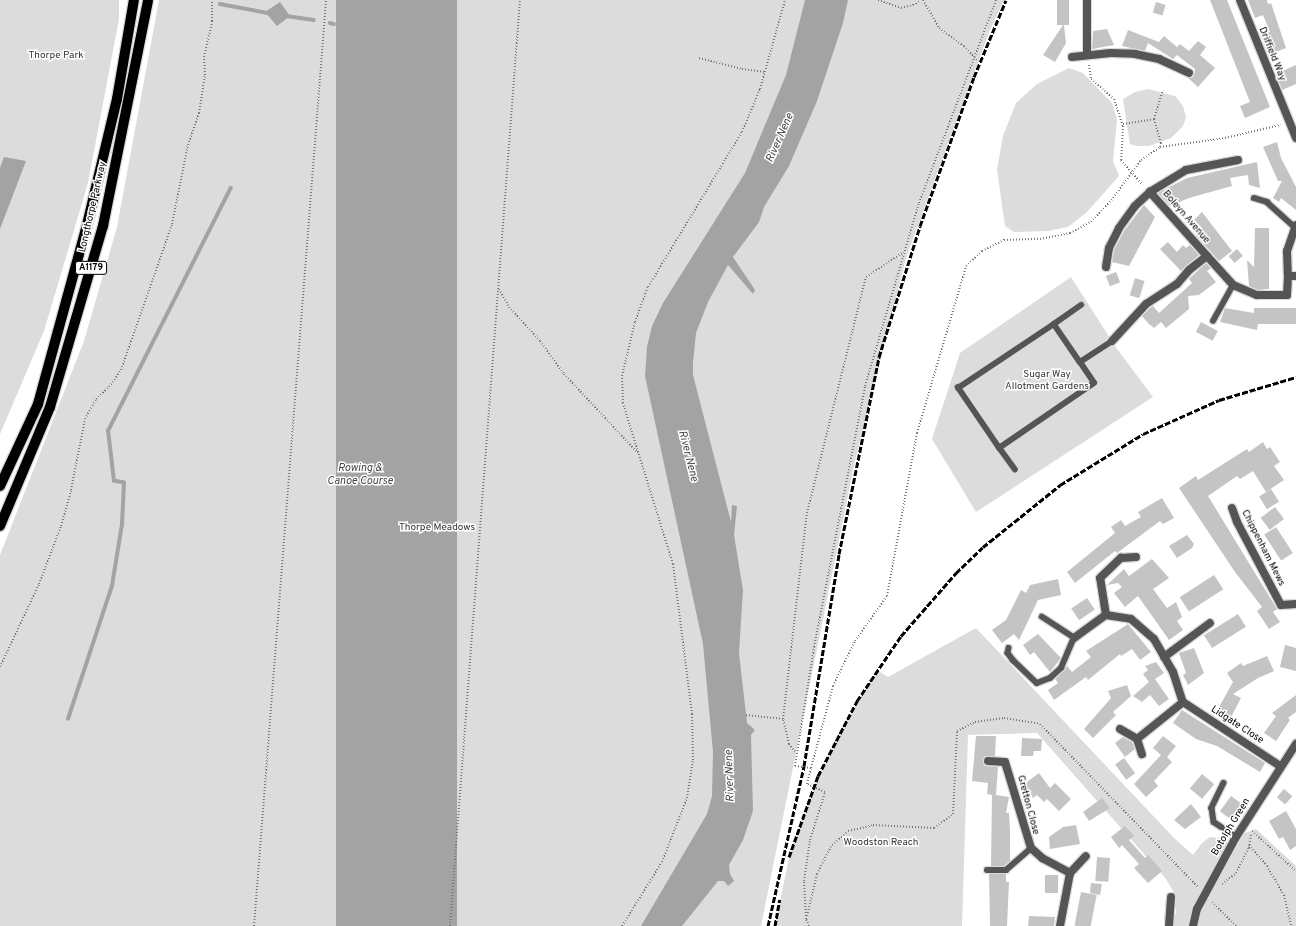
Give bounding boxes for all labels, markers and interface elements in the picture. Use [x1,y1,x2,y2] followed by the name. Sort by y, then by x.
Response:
[1256,25,1288,83] street label: Driffield Way
[28,50,84,62] park label: Thorpe Park
[763,111,797,165] water label: River Nene
[77,160,109,254] street label: Longthorpe Parkway
[1160,188,1212,246] street label: Boleyn Avenue
[75,261,107,275] road number: A1179
[1005,368,1089,392] park label: Sugar Way Allotment Gardens
[675,429,701,483] water label: River Nene
[327,462,393,488] water label: Rowing & Canoe Course
[1239,508,1287,588] street label: Chippenham Mews
[399,522,475,534] park label: Thorpe Meadows
[1208,703,1266,747] street label: Lidgate Close
[722,750,738,802] water label: River Nene
[1014,774,1042,836] street label: Gretton Close
[1209,796,1253,858] street label: Botolph Green
[844,837,918,849] park label: Woodston Reach

